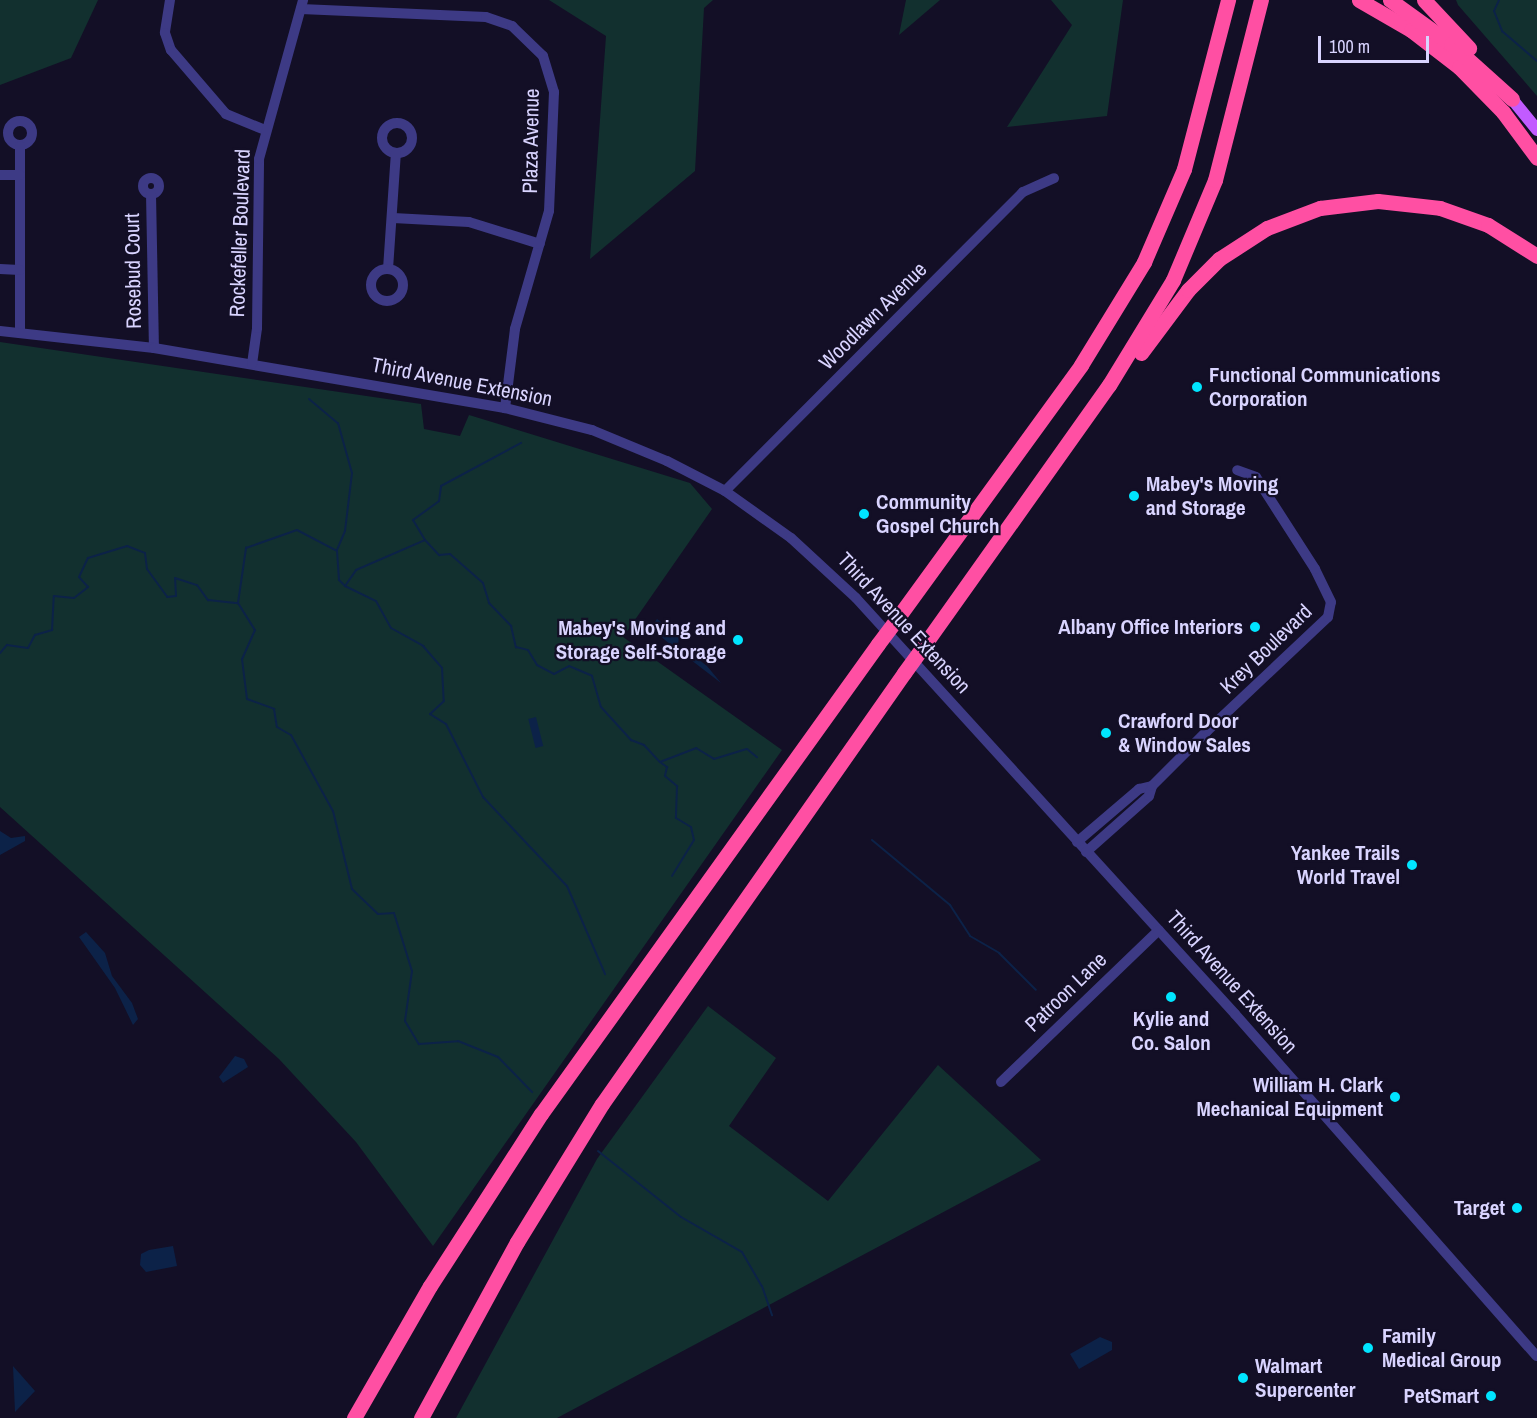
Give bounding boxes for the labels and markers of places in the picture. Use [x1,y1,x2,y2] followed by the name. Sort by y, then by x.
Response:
[1209,362,1441,412] place label: Functional Communications Corporation
[1190,380,1204,394] marker: Functional Communications Corporation
[1146,471,1278,521] place label: Mabey's Moving and Storage
[876,489,999,539] place label: Community Gospel Church
[1127,489,1141,503] marker: Mabey's Moving and Storage
[857,507,871,521] marker: Community Gospel Church
[1058,614,1243,640] place label: Albany Office Interiors
[556,615,726,665] place label: Mabey's Moving and Storage Self-Storage
[1248,620,1262,634] marker: Albany Office Interiors
[731,633,745,647] marker: Mabey's Moving and Storage Self-Storage
[1118,708,1251,758] place label: Crawford Door & Window Sales
[1099,726,1113,740] marker: Crawford Door & Window Sales
[1291,840,1400,890] place label: Yankee Trails World Travel
[1405,858,1419,872] marker: Yankee Trails World Travel
[1164,990,1178,1004] marker: Kylie and Co. Salon
[1131,1006,1211,1056] place label: Kylie and Co. Salon
[1196,1072,1383,1122] place label: William H. Clark Mechanical Equipment
[1388,1090,1402,1104] marker: William H. Clark Mechanical Equipment
[1454,1195,1505,1221] place label: Target
[1510,1201,1524,1215] marker: Target
[1382,1323,1502,1373] place label: Family Medical Group
[1359,1339,1377,1357] marker: Family Medical Group
[1255,1353,1355,1403] place label: Walmart Supercenter
[1236,1371,1250,1385] marker: Walmart Supercenter
[1403,1383,1479,1409] place label: PetSmart
[1484,1389,1498,1403] marker: PetSmart

